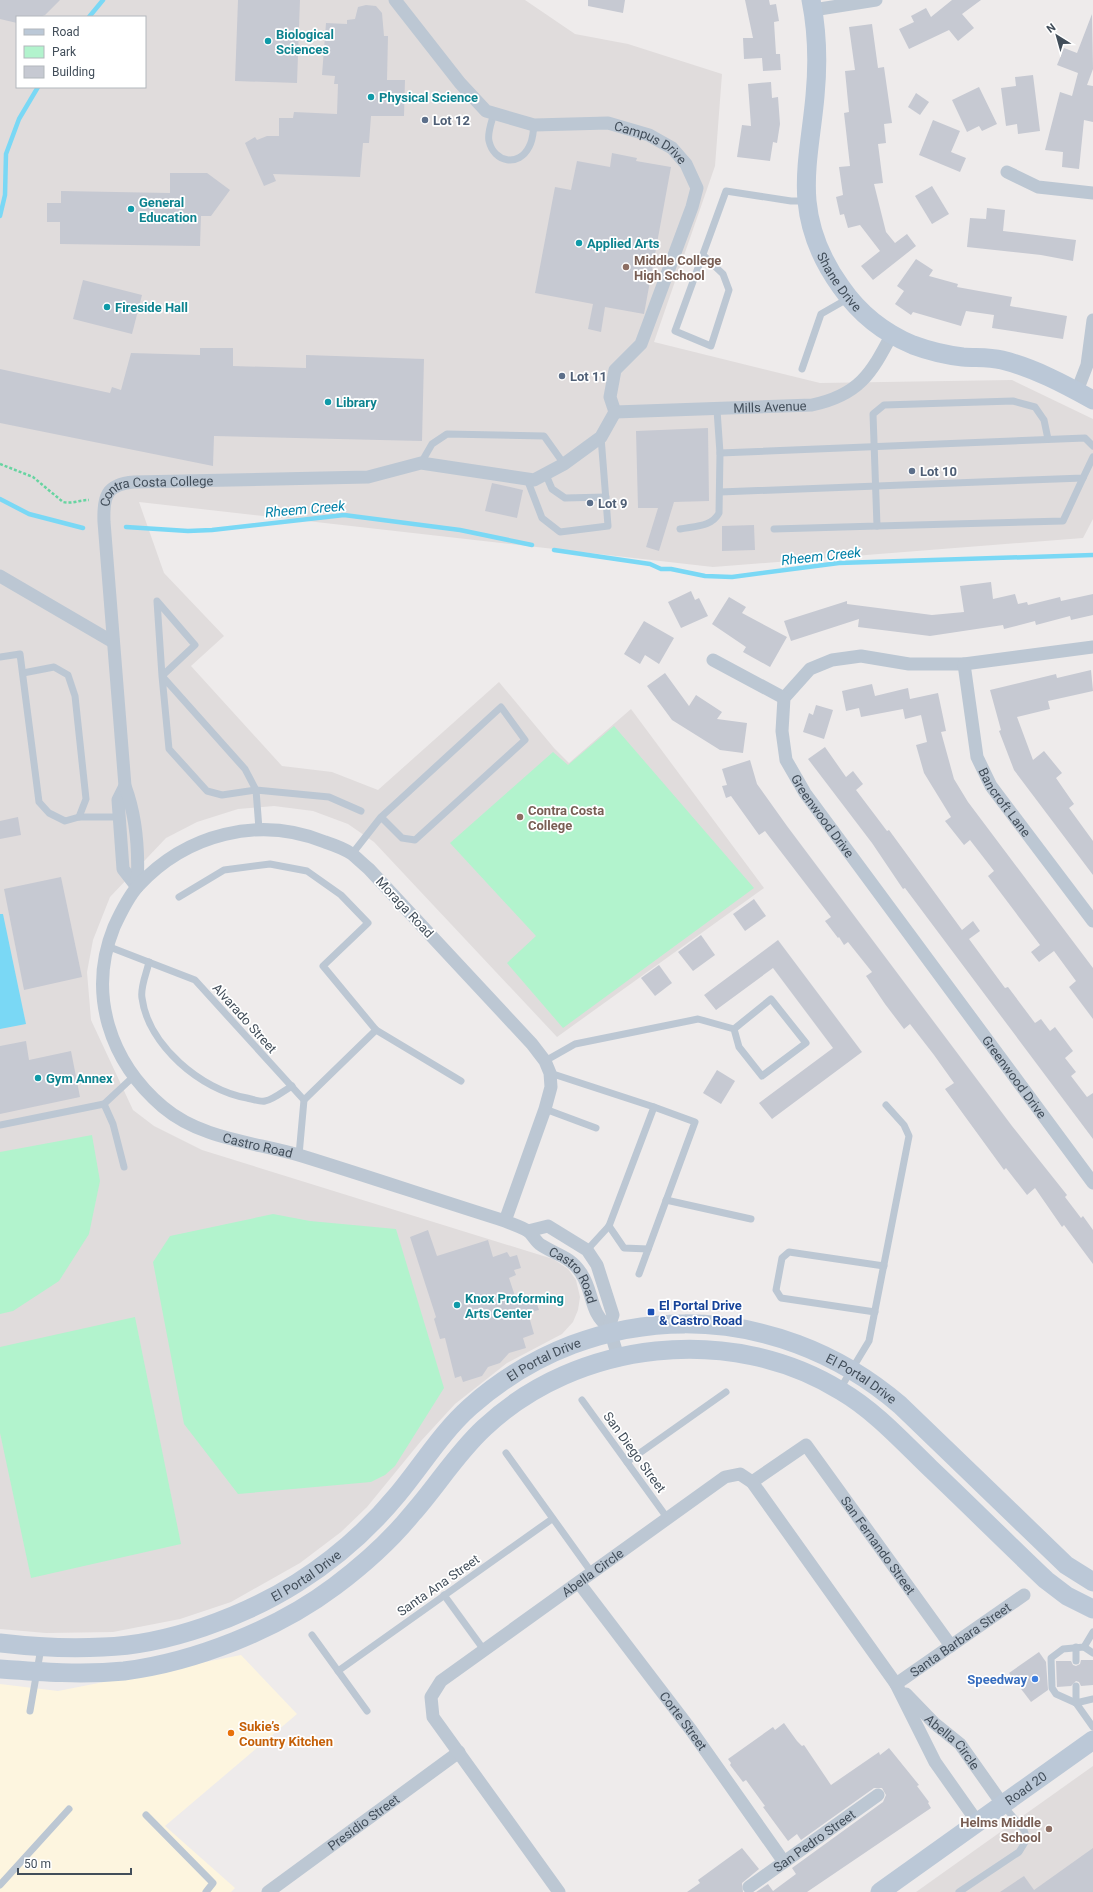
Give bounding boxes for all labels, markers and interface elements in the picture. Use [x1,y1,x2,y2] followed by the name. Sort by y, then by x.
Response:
[16,16,146,88] legend
[1037,16,1077,56] north arrow
[1044,21,1058,36] text: N
[52,25,80,39] text: Road
[276,27,334,57] place label: Biological Sciences
[263,36,273,46] marker: Biological Sciences
[52,45,77,59] text: Park
[52,65,95,79] text: Building
[379,90,478,105] place label: Physical Science
[366,92,376,102] marker: Physical Science
[433,113,470,128] place label: Lot 12
[420,115,430,125] marker: Lot 12
[612,118,690,167] street label: Campus Drive
[139,195,197,225] place label: General Education
[126,204,136,214] marker: General Education
[587,236,660,251] place label: Applied Arts
[574,238,584,248] marker: Applied Arts
[814,250,865,315] street label: Shane Drive
[634,253,721,283] place label: Middle College High School
[621,262,631,272] marker: Middle College High School
[115,300,188,315] place label: Fireside Hall
[102,302,112,312] marker: Fireside Hall
[570,369,607,384] place label: Lot 11
[557,371,567,381] marker: Lot 11
[336,395,377,410] place label: Library
[323,397,333,407] marker: Library
[733,398,807,416] street label: Mills Avenue
[920,464,957,479] place label: Lot 10
[907,466,917,476] marker: Lot 10
[97,473,214,508] street label: Contra Costa College
[598,496,627,511] place label: Lot 9
[264,497,347,520] water label: Rheem Creek
[585,498,595,508] marker: Lot 9
[780,544,863,568] water label: Rheem Creek
[975,765,1034,840] street label: Bancroft Lane
[788,772,857,861] street label: Greenwood Drive
[528,803,604,833] place label: Contra Costa College
[515,812,525,822] marker: Contra Costa College
[373,874,437,941] street label: Moraga Road
[209,980,280,1056] street label: Alvarado Street
[979,1033,1050,1121] street label: Greenwood Drive
[46,1071,113,1086] place label: Gym Annex
[33,1073,43,1083] marker: Gym Annex
[221,1130,294,1161] street label: Castro Road
[547,1244,599,1305] street label: Castro Road
[465,1291,564,1321] place label: Knox Proforming Arts Center
[659,1298,742,1328] place label: El Portal Drive & Castro Road
[452,1300,462,1310] marker: Knox Proforming Arts Center
[646,1307,656,1317] marker: El Portal Drive & Castro Road
[504,1335,583,1385] street label: El Portal Drive
[823,1351,899,1407] street label: El Portal Drive
[600,1409,669,1496] street label: San Diego Street
[837,1493,918,1597] street label: San Fernando Street
[559,1545,626,1600] street label: Abella Circle
[268,1547,344,1605] street label: El Portal Drive
[394,1552,482,1619] street label: Santa Ana Street
[907,1600,1014,1680] street label: Santa Barbara Street
[967,1672,1027,1687] place label: Speedway
[1030,1674,1040,1684] marker: Speedway
[656,1689,710,1753] street label: Corte Street
[922,1711,983,1773] street label: Abella Circle
[239,1719,333,1749] place label: Sukie’s Country Kitchen
[226,1728,236,1738] marker: Sukie’s Country Kitchen
[1002,1768,1050,1808] street label: Road 20
[325,1792,402,1854] street label: Presidio Street
[771,1807,858,1875] street label: San Pedro Street
[960,1815,1041,1845] place label: Helms Middle School
[1044,1824,1054,1834] marker: Helms Middle School
[18,1850,131,1876] scale bar
[24,1857,51,1871] text: 50 m

